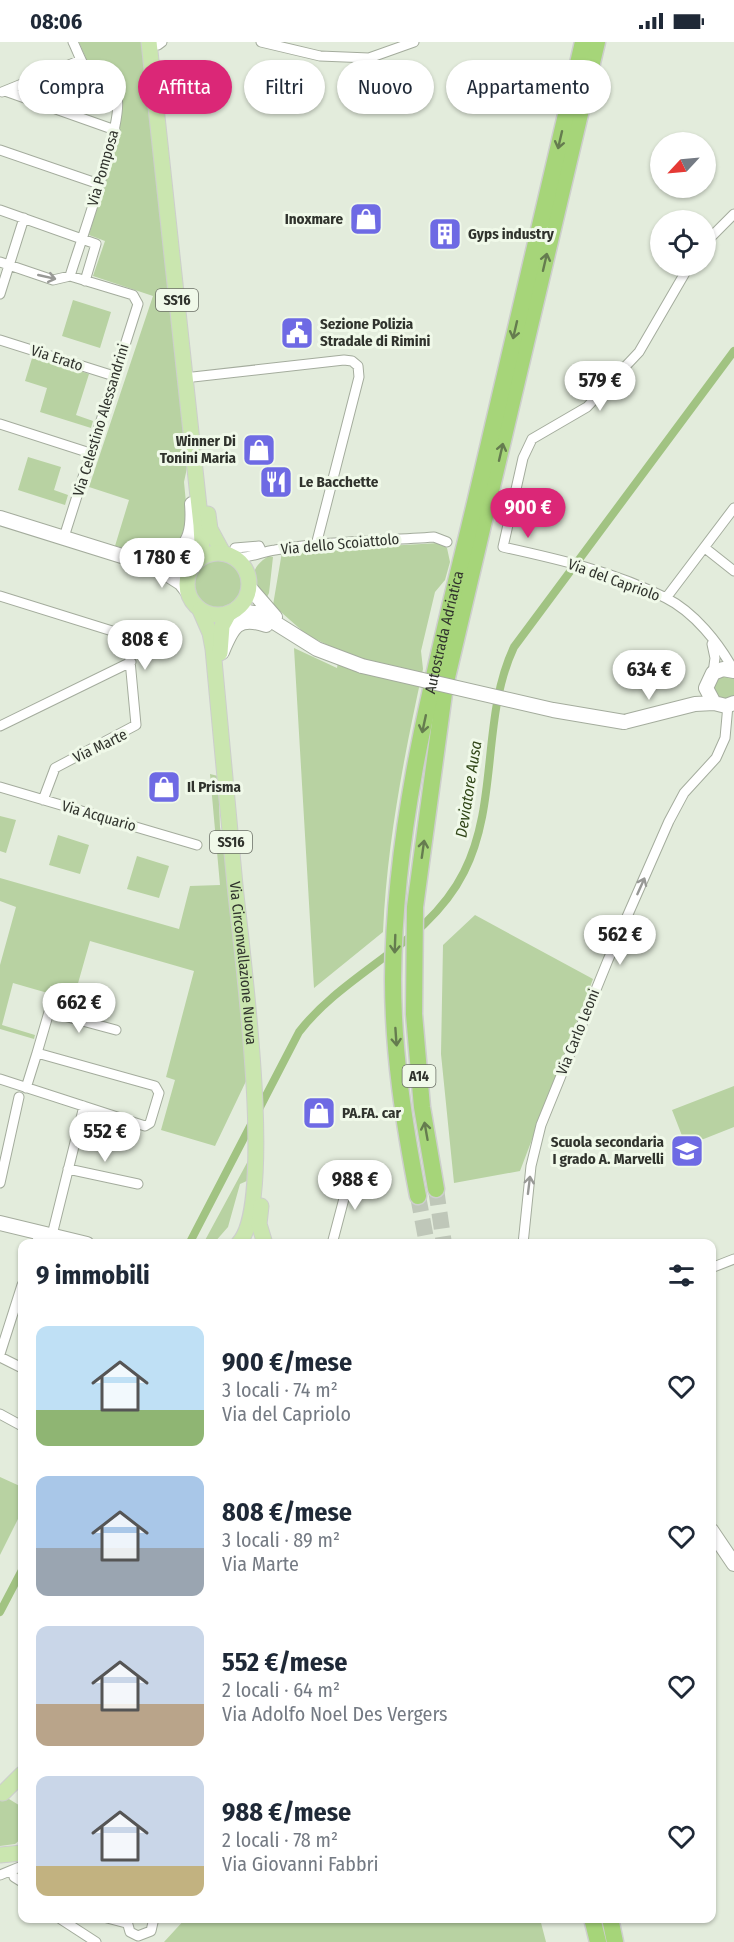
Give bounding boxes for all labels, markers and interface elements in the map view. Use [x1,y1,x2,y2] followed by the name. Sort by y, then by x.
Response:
[30,8,82,35] text: 08:06
[18,60,126,114] chip: Compra
[138,60,232,114] chip: Affitta
[244,60,325,114] chip: Filtri
[337,60,434,114] chip: Nuovo
[446,60,611,114] chip: Appartamento
[84,128,122,208] street label: Via Pomposa
[553,130,565,149] one-way arrow
[650,132,716,198] north arrow
[650,132,716,276] map controls
[348,201,384,237] shop icon: Inoxmare
[285,210,343,228] place label: Inoxmare
[650,210,716,276] button: locate
[427,216,463,252] building icon: Gyps industry
[468,225,555,243] place label: Gyps industry
[540,253,552,272] one-way arrow
[37,271,56,283] one-way arrow
[156,289,198,311] road number: SS16
[279,315,315,351] public building icon: Sezione Polizia Stradale di Rimini
[320,315,430,350] place label: Sezione Polizia Stradale di Rimini
[509,320,521,339] one-way arrow
[29,341,85,375] street label: Via Erato
[69,342,133,498] street label: Via Celestino Alessandrini
[558,361,642,412] pin: 579 €
[579,368,621,392] text: 579 €
[160,432,237,467] place label: Winner Di Tonini Maria
[241,432,277,468] shop icon: Winner Di Tonini Maria
[495,443,507,462] one-way arrow
[258,464,294,500] restaurant icon: Le Bacchette
[299,473,379,491] place label: Le Bacchette
[486,488,570,539] pin: 900 €
[504,495,552,519] text: 900 €
[280,530,400,558] street label: Via dello Scoiattolo
[107,538,217,589] pin: 1 780 €
[133,545,191,569] text: 1 780 €
[565,555,663,605] street label: Via del Capriolo
[421,569,467,695] street label: Autostrada Adriatica
[103,620,187,671] pin: 808 €
[122,627,168,651] text: 808 €
[607,650,691,701] pin: 634 €
[627,657,671,681] text: 634 €
[418,714,429,734] one-way arrow
[70,725,130,767] street label: Via Marte
[451,739,486,839] water label: Deviatore Ausa
[146,769,182,805] shop icon: Il Prisma
[187,778,242,796] place label: Il Prisma
[60,797,138,835] street label: Via Acquario
[210,831,252,853] road number: SS16
[418,840,429,860] one-way arrow
[635,877,647,895] one-way arrow
[226,881,260,1046] street label: Via Circonvallazione Nuova
[578,915,662,966] pin: 562 €
[598,922,642,946] text: 562 €
[389,933,400,953] one-way arrow
[37,983,121,1034] pin: 662 €
[553,986,603,1078] street label: Via Carlo Leoni
[57,990,101,1014] text: 662 €
[390,1026,401,1046] one-way arrow
[402,1065,436,1087] road number: A14
[301,1095,337,1131] shop icon: PA.FA. car
[342,1104,401,1122] place label: PA.FA. car
[63,1112,147,1163] pin: 552 €
[83,1119,127,1143] text: 552 €
[420,1122,431,1141] one-way arrow
[551,1133,665,1168] place label: Scuola secondaria I grado A. Marvelli
[669,1133,705,1169] school or university icon: Scuola secondaria I grado A. Marvelli
[313,1160,397,1211] pin: 988 €
[332,1167,378,1191] text: 988 €
[523,1176,534,1196] one-way arrow
[665,1259,698,1292] icon: filters
[36,1260,150,1291] text: 9 immobili
[222,1347,352,1378] text: 900 €/mese
[84,1350,156,1422] icon: home
[665,1370,698,1403] icon: heart
[222,1378,338,1402] text: 3 locali · 74 m²
[222,1402,351,1426] text: Via del Capriolo
[222,1497,352,1528] text: 808 €/mese
[84,1500,156,1572] icon: home
[665,1520,698,1553] icon: heart
[222,1528,340,1552] text: 3 locali · 89 m²
[222,1552,299,1576] text: Via Marte
[222,1647,347,1678] text: 552 €/mese
[84,1650,156,1722] icon: home
[665,1670,698,1703] icon: heart
[222,1678,340,1702] text: 2 locali · 64 m²
[222,1702,448,1726] text: Via Adolfo Noel Des Vergers
[222,1797,351,1828] text: 988 €/mese
[84,1800,156,1872] icon: home
[665,1820,698,1853] icon: heart
[222,1828,338,1852] text: 2 locali · 78 m²
[222,1852,379,1876] text: Via Giovanni Fabbri

